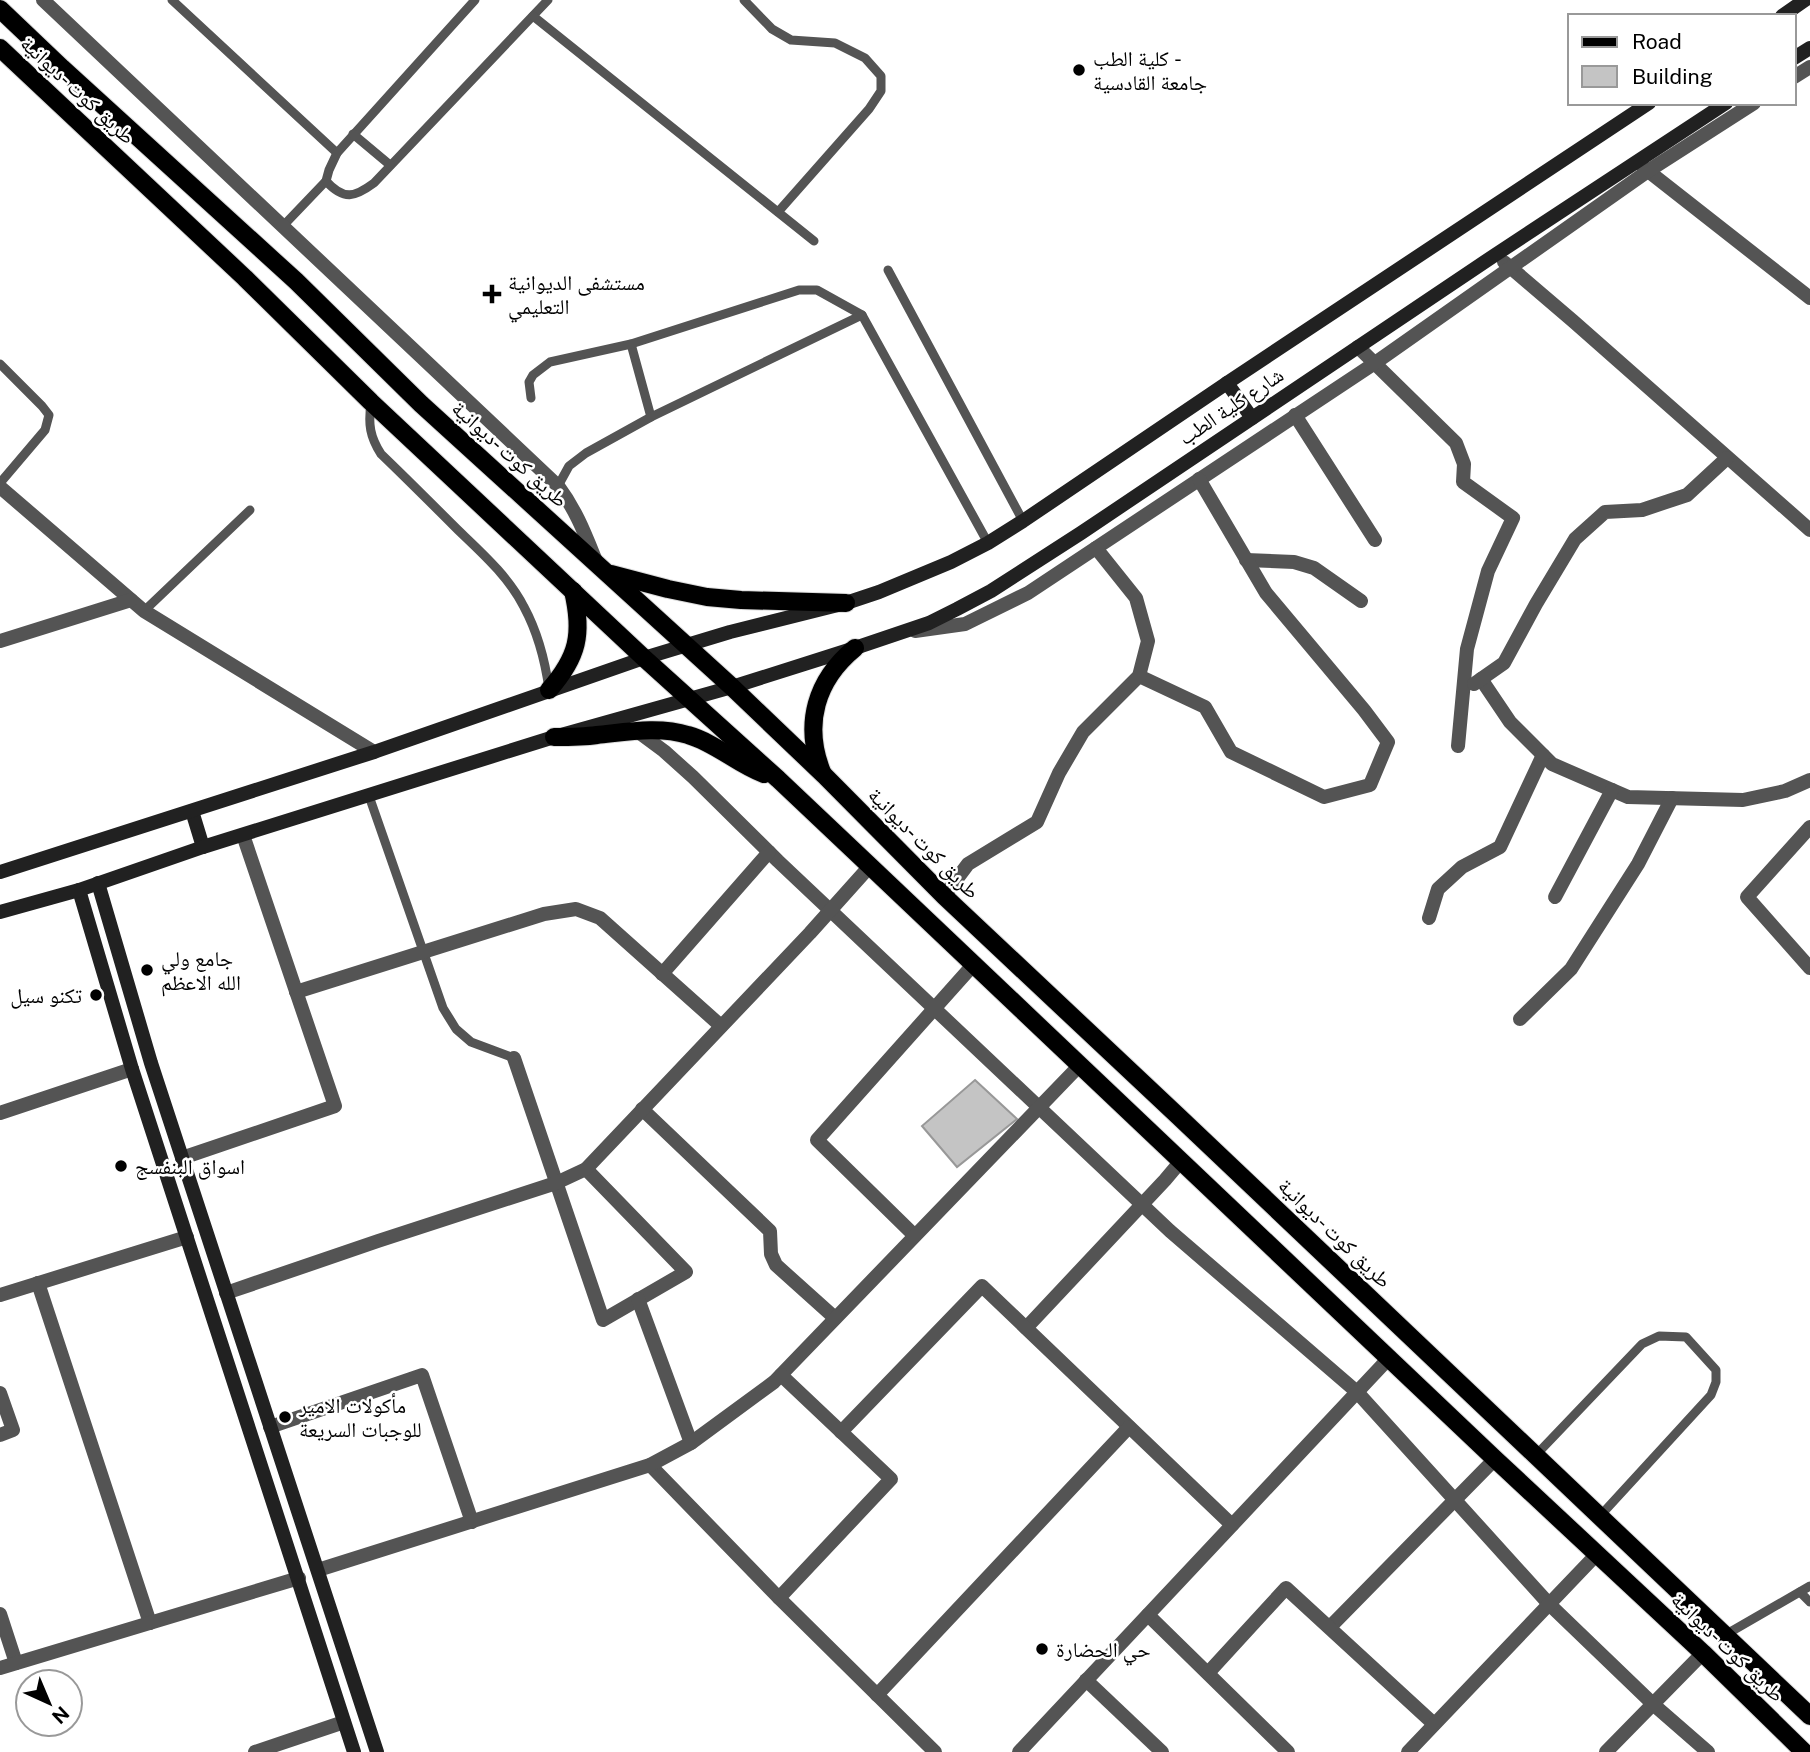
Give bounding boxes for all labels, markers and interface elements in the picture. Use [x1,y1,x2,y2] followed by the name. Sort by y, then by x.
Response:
[1568,14,1796,105] legend
[1632,29,1682,54] text: Road
[15,31,140,150] street label: طريق كوت -ديوانية
[1093,46,1207,95] place label: كلية الطب - جامعة القادسية
[1071,62,1087,78] marker: كلية الطب - جامعة القادسية
[1632,64,1713,89] text: Building
[508,270,645,323] place label: مستشفى الديوانية التعليمي
[482,284,502,304] marker: مستشفى الديوانية التعليمي
[1174,362,1289,451] street label: شارع كلية الطب
[446,395,573,513] street label: طريق كوت -ديوانية
[862,782,985,905] street label: طريق كوت -ديوانية
[161,946,241,997] place label: جامع ولي الله الاعظم
[139,962,155,978] marker: جامع ولي الله الاعظم
[10,983,82,1009] place label: تكنو سيل
[88,987,104,1003] marker: تكنو سيل
[135,1154,245,1180] place label: اسواق البنفسج
[113,1158,129,1174] marker: اسواق البنفسج
[1273,1173,1397,1294] street label: طريق كوت -ديوانية
[298,1393,422,1442] place label: مأكولات الامير للوجبات السريعة
[277,1409,293,1425] marker: مأكولات الامير للوجبات السريعة
[1666,1587,1790,1708] street label: طريق كوت -ديوانية
[1056,1637,1151,1666] place label: حي الحضارة
[1034,1641,1050,1657] marker: حي الحضارة
[14,1668,84,1738] north arrow
[48,1702,74,1728] text: N

